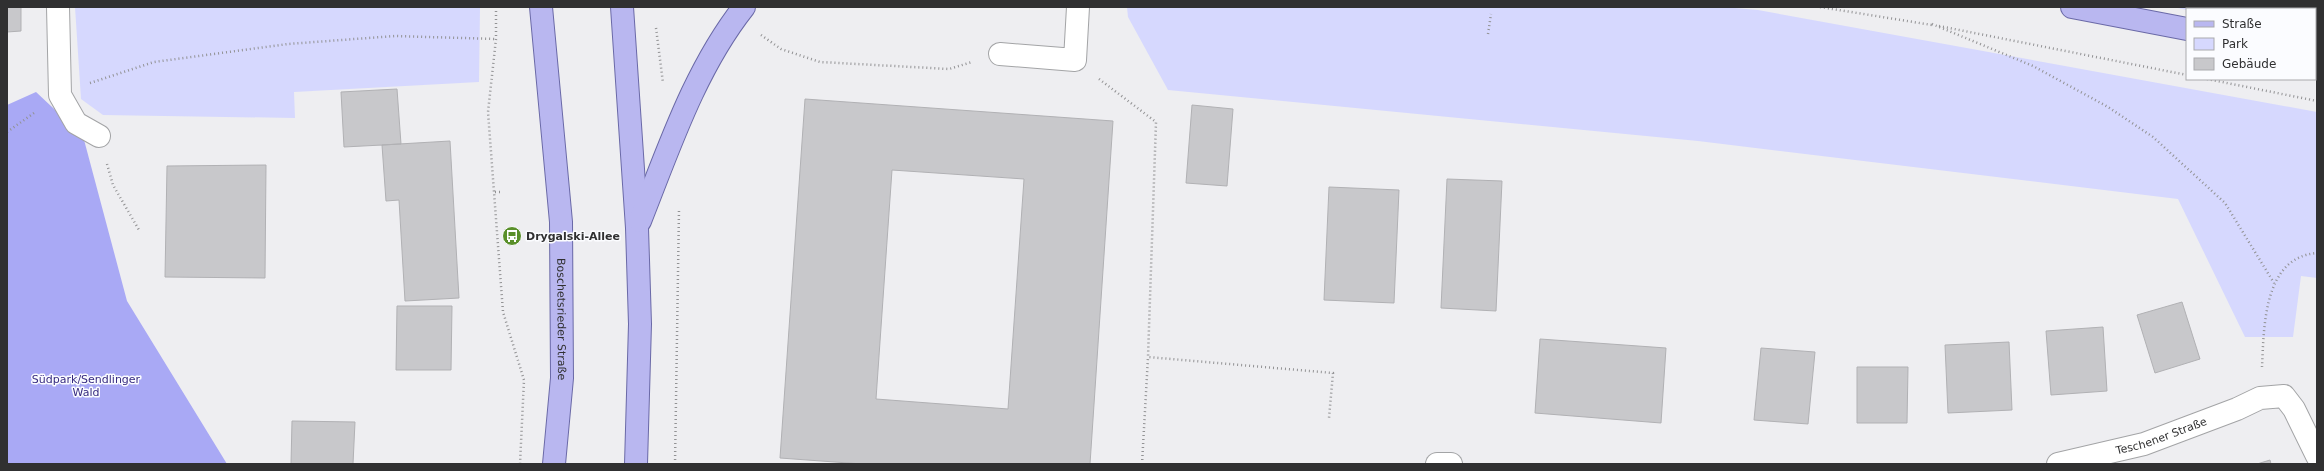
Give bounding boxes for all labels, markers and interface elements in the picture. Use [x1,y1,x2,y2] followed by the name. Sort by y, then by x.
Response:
[2186,8,2316,80] legend
[2222,17,2262,31] text: Straße
[2222,37,2248,51] text: Park
[2222,57,2276,71] text: Gebäude
[501,225,523,247] bus stop icon: Drygalski-Allee
[526,230,620,243] place label: Drygalski-Allee
[555,258,569,381] street label: Boschetsrieder Straße
[32,373,141,399] park label: Südpark/Sendlinger Wald
[2113,414,2209,457] street label: Teschener Straße

